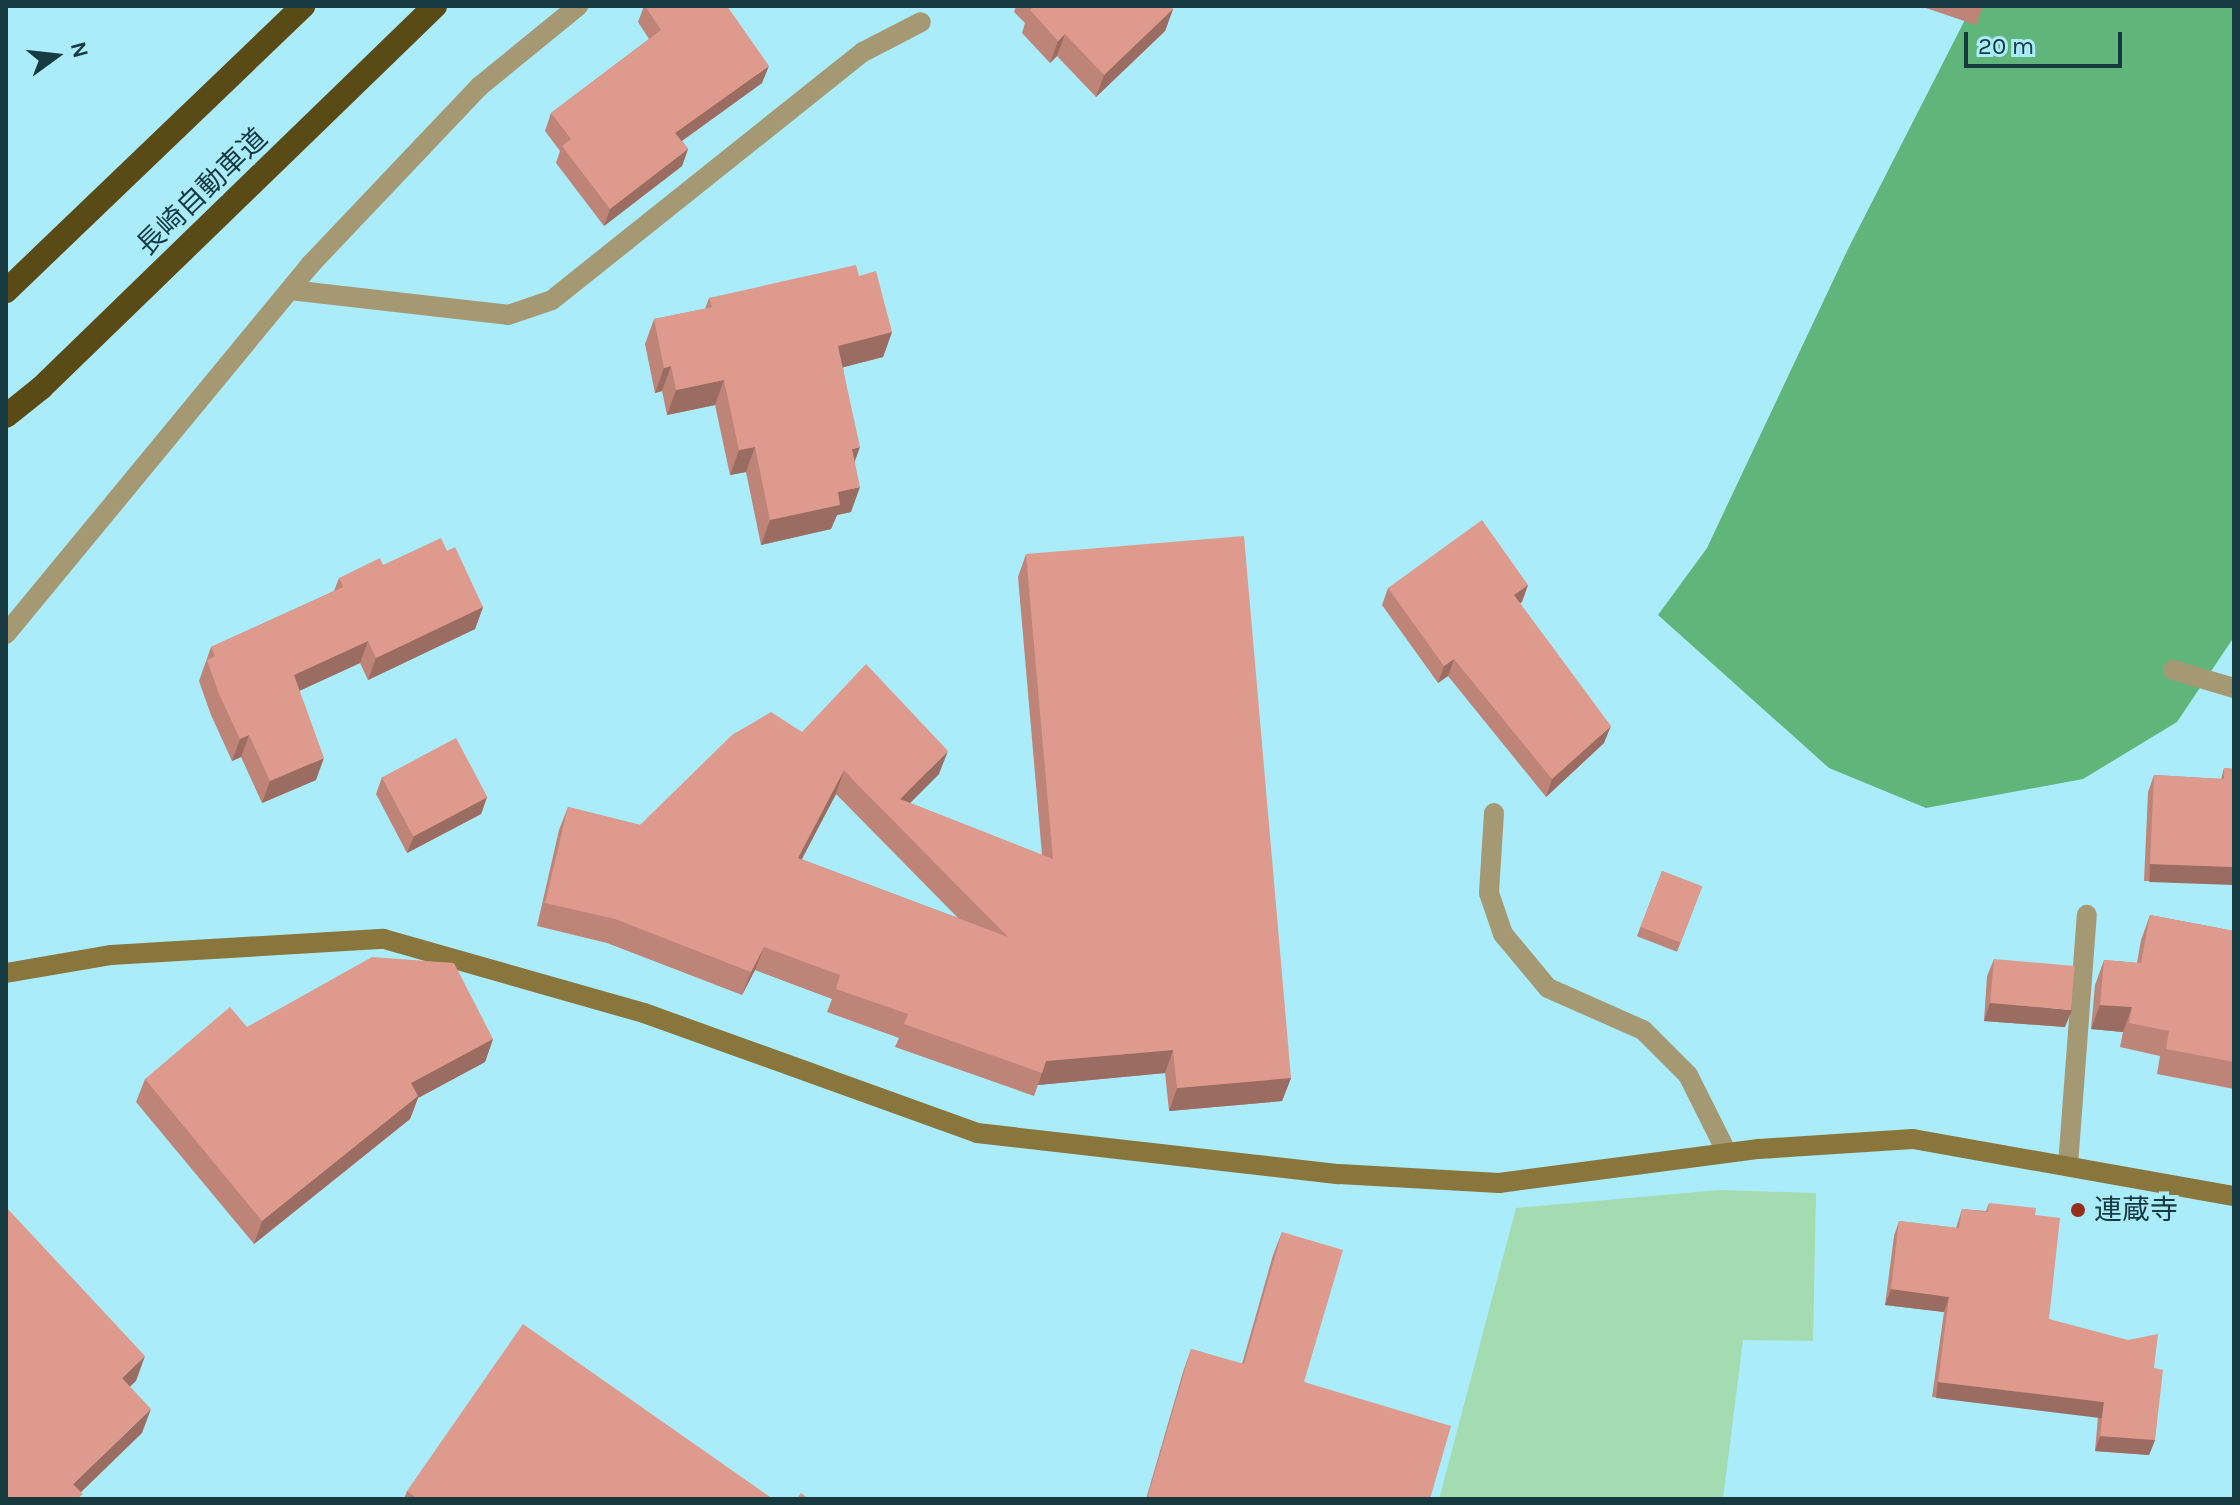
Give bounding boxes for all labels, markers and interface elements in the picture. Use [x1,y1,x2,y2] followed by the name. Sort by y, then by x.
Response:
[16,16,96,96] north arrow
[1968,16,2126,66] scale bar
[1978,32,2034,60] text: 20 m
[65,39,94,61] text: N
[130,122,274,262] street label: 長崎自動車道
[2094,1193,2178,1227] place label: 連蔵寺
[2069,1201,2087,1219] marker: 連蔵寺

